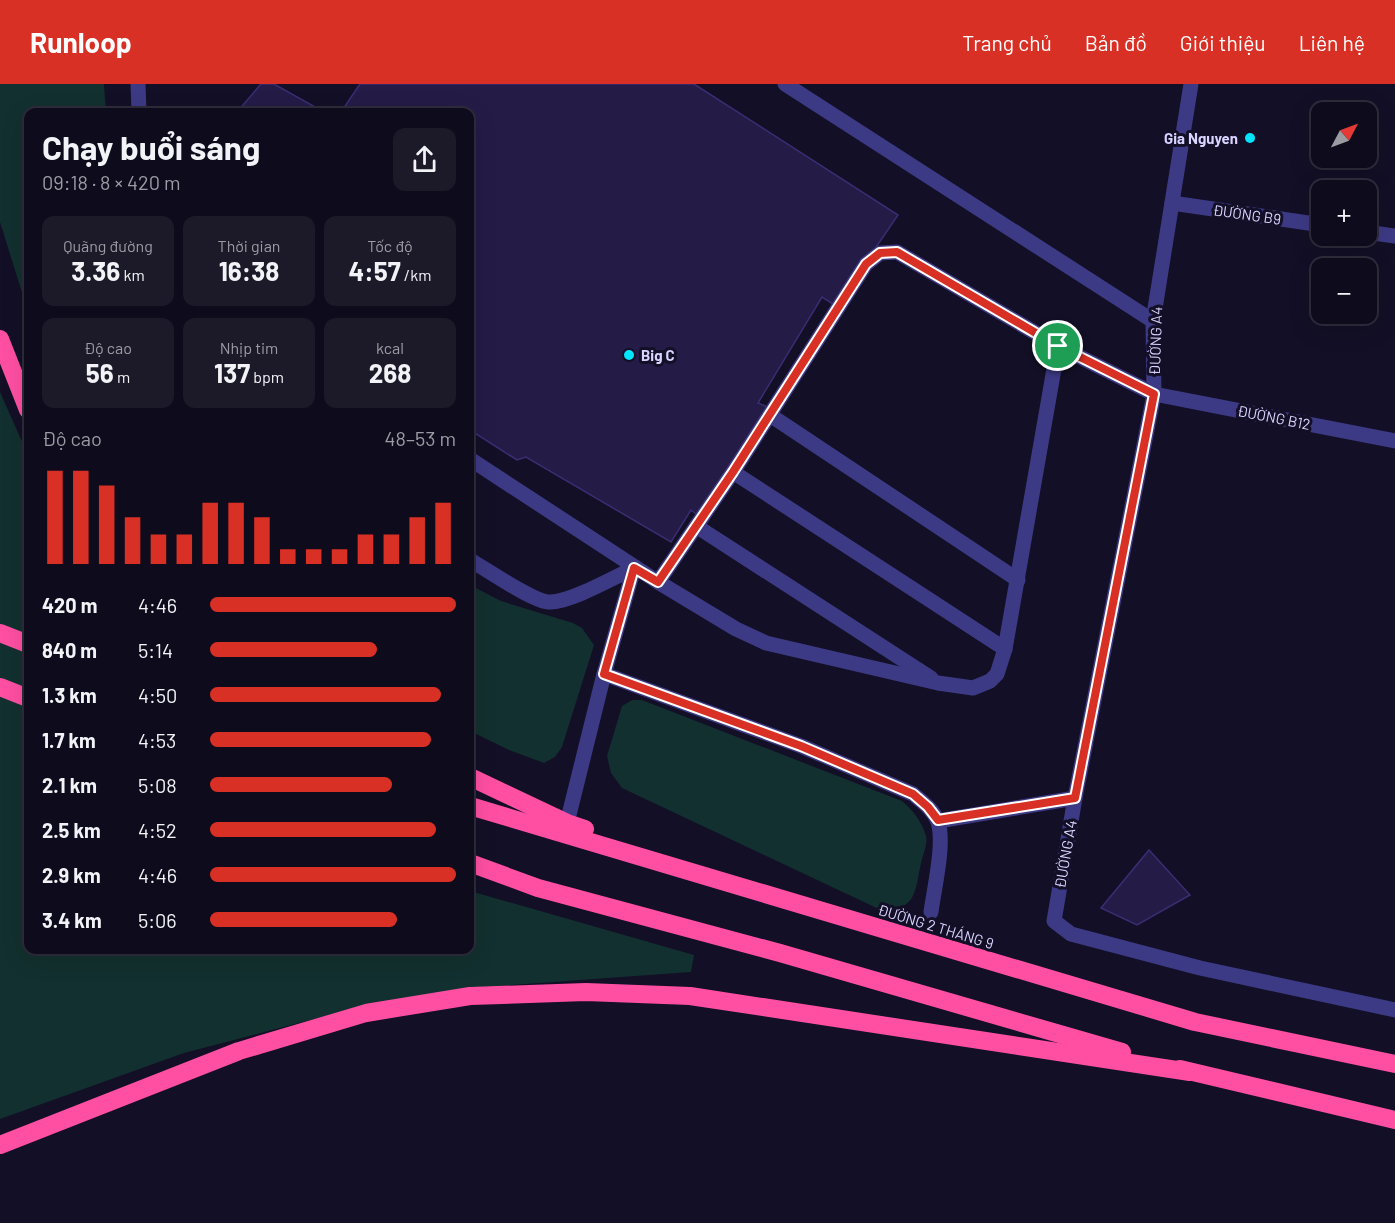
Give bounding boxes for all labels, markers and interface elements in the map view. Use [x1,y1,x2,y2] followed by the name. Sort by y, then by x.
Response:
[30,25,132,59] text: Runloop
[962,30,1052,55] text: Trang chủ
[1085,30,1147,55] text: Bản đồ
[1180,30,1266,55] text: Giới thiệu
[1299,30,1365,55] text: Liên hệ
[1311,102,1377,168] north arrow
[1311,102,1377,324] map controls
[42,127,260,167] text: Chạy buổi sáng
[393,128,456,191] button: share
[1164,129,1238,147] place label: Gia Nguyen
[1243,131,1257,145] marker: Gia Nguyen
[42,170,181,194] text: 09:18 · 8 × 420 m
[1311,180,1377,246] button: +
[1212,200,1282,228] street label: ĐƯỜNG B9
[63,236,153,255] text: Quãng đường
[218,236,280,255] text: Thời gian
[367,236,413,255] text: Tốc độ
[71,255,120,286] text: 3.36
[219,255,279,286] text: 16:38
[349,255,401,286] text: 4:57
[1311,258,1377,324] button: −
[120,265,145,284] text: km
[401,265,431,284] text: /km
[1145,306,1165,376] street label: ĐƯỜNG A4
[1032,320,1083,371] pin
[1041,329,1074,362] icon: arrive
[84,338,132,357] text: Độ cao
[220,338,278,357] text: Nhịp tim
[376,338,404,357] text: kcal
[641,346,675,364] place label: Big C
[622,348,636,362] marker: Big C
[86,357,114,388] text: 56
[214,357,250,388] text: 137
[369,357,411,388] text: 268
[114,367,130,386] text: m
[250,367,284,386] text: bpm
[1236,401,1312,433] street label: ĐƯỜNG B12
[42,426,102,450] text: Độ cao
[384,426,456,450] text: 48–53 m
[42,593,97,617] text: 420 m
[138,593,177,617] text: 4:46
[42,638,97,662] text: 840 m
[138,638,173,662] text: 5:14
[42,683,97,707] text: 1.3 km
[138,683,177,707] text: 4:50
[42,728,96,752] text: 1.7 km
[138,728,176,752] text: 4:53
[42,773,97,797] text: 2.1 km
[138,773,177,797] text: 5:08
[42,818,101,842] text: 2.5 km
[138,818,177,842] text: 4:52
[1050,819,1080,889] street label: ĐƯỜNG A4
[42,863,101,887] text: 2.9 km
[138,863,177,887] text: 4:46
[876,900,996,952] street label: ĐƯỜNG 2 THÁNG 9
[42,908,102,932] text: 3.4 km
[138,908,177,932] text: 5:06

